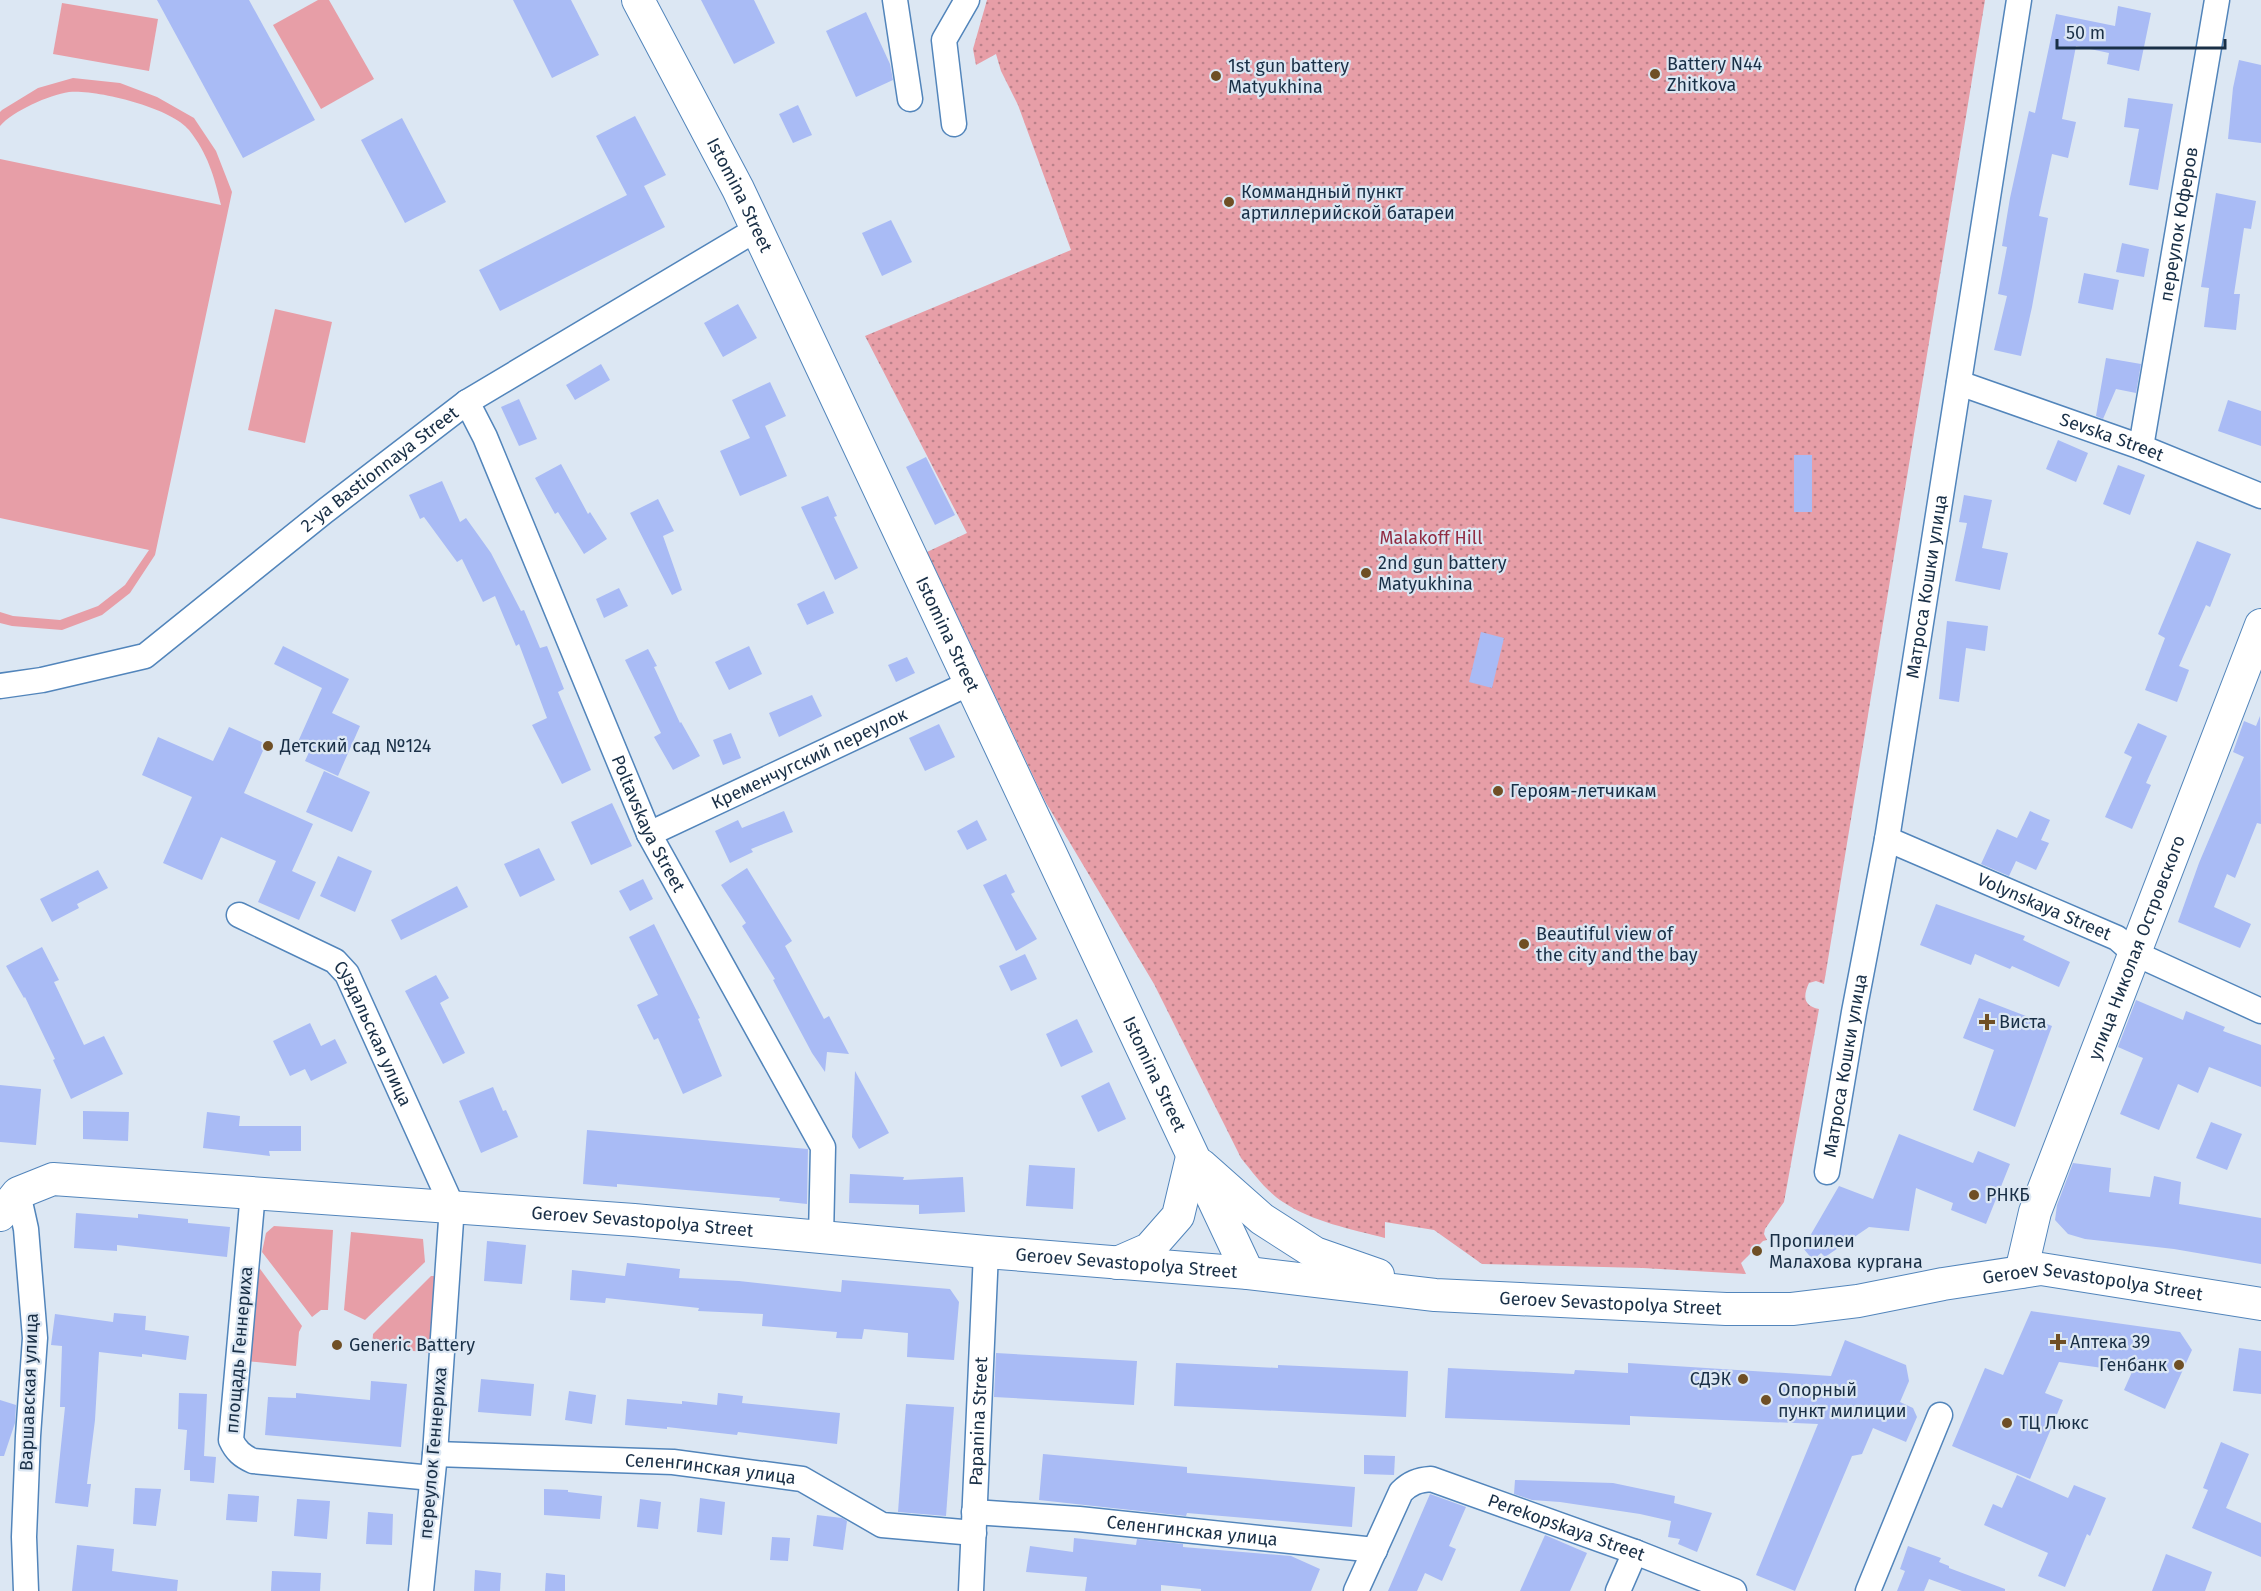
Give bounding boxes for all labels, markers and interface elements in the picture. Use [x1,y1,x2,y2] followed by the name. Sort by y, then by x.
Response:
[2057,12,2225,50] scale bar
[2066,22,2105,44] text: 50 m
[1667,53,1763,96] place label: Battery N44 Zhitkova
[1228,55,1349,98] place label: 1st gun battery Matyukhina
[1648,67,1662,81] marker: Battery N44 Zhitkova
[1209,69,1223,83] marker: 1st gun battery Matyukhina
[702,134,777,256] street label: Istomina Street
[2155,145,2203,303] street label: переулок Юферов
[1241,181,1455,224] place label: Коммандный пункт артиллерийской батареи
[1222,195,1236,209] marker: Коммандный пункт артиллерийской батареи
[296,401,463,537] street label: 2-ya Bastionnaya Street
[2057,408,2167,466] street label: Sevska Street
[1901,493,1952,680] street label: Матроса Кошки улица
[1380,527,1482,549] park label: Malakoff Hill
[1378,552,1507,595] place label: 2nd gun battery Matyukhina
[1359,566,1373,580] marker: 2nd gun battery Matyukhina
[911,573,984,696] street label: Istomina Street
[708,703,911,814] street label: Кременчугский переулок
[279,735,432,757] place label: Детский сад №124
[261,739,275,753] marker: Детский сад №124
[607,752,690,896] street label: Poltavskaya Street
[1510,780,1657,802] place label: Героям-летчикам
[1491,784,1505,798] marker: Героям-летчикам
[2084,832,2190,1063] street label: улица Николая Островского
[1974,868,2115,945] street label: Volynskaya Street
[1536,923,1698,966] place label: Beautiful view of the city and the bay
[1517,937,1531,951] marker: Beautiful view of the city and the bay
[329,956,416,1110] street label: Суздальская улица
[1819,972,1872,1159] street label: Матроса Кошки улица
[1999,1011,2047,1033] place label: Виста
[1118,1013,1191,1136] street label: Istomina Street
[1980,1015,1994,1029] marker: Виста
[1986,1184,2030,1206] place label: РНКБ
[1967,1188,1981,1202] marker: РНКБ
[531,1202,755,1242] street label: Geroev Sevastopolya Street
[1769,1230,1923,1273] place label: Пропилеи Малахова кургана
[1015,1243,1239,1283] street label: Geroev Sevastopolya Street
[1750,1244,1764,1258] marker: Пропилеи Малахова кургана
[1981,1258,2205,1306] street label: Geroev Sevastopolya Street
[221,1265,257,1435] street label: площадь Геннериха
[1499,1287,1723,1320] street label: Geroev Sevastopolya Street
[15,1313,43,1471] street label: Варшавская улица
[2070,1331,2150,1353] place label: Аптека 39
[349,1334,475,1356] place label: Generic Battery
[2051,1335,2065,1349] marker: Аптека 39
[330,1338,344,1352] marker: Generic Battery
[2099,1354,2168,1376] place label: Генбанк
[965,1356,992,1486] street label: Papanina Street
[2172,1358,2186,1372] marker: Генбанк
[415,1366,451,1540] street label: переулок Геннериха
[1690,1368,1731,1390] place label: СДЭК
[1736,1372,1750,1386] marker: СДЭК
[1778,1379,1907,1422] place label: Опорный пункт милиции
[1759,1393,1773,1407] marker: Опорный пункт милиции
[2019,1412,2089,1434] place label: ТЦ Люкс
[2000,1416,2014,1430] marker: ТЦ Люкс
[625,1449,797,1489] street label: Селенгинская улица
[1485,1489,1648,1566] street label: Perekopskaya Street
[1106,1511,1279,1551] street label: Селенгинская улица

